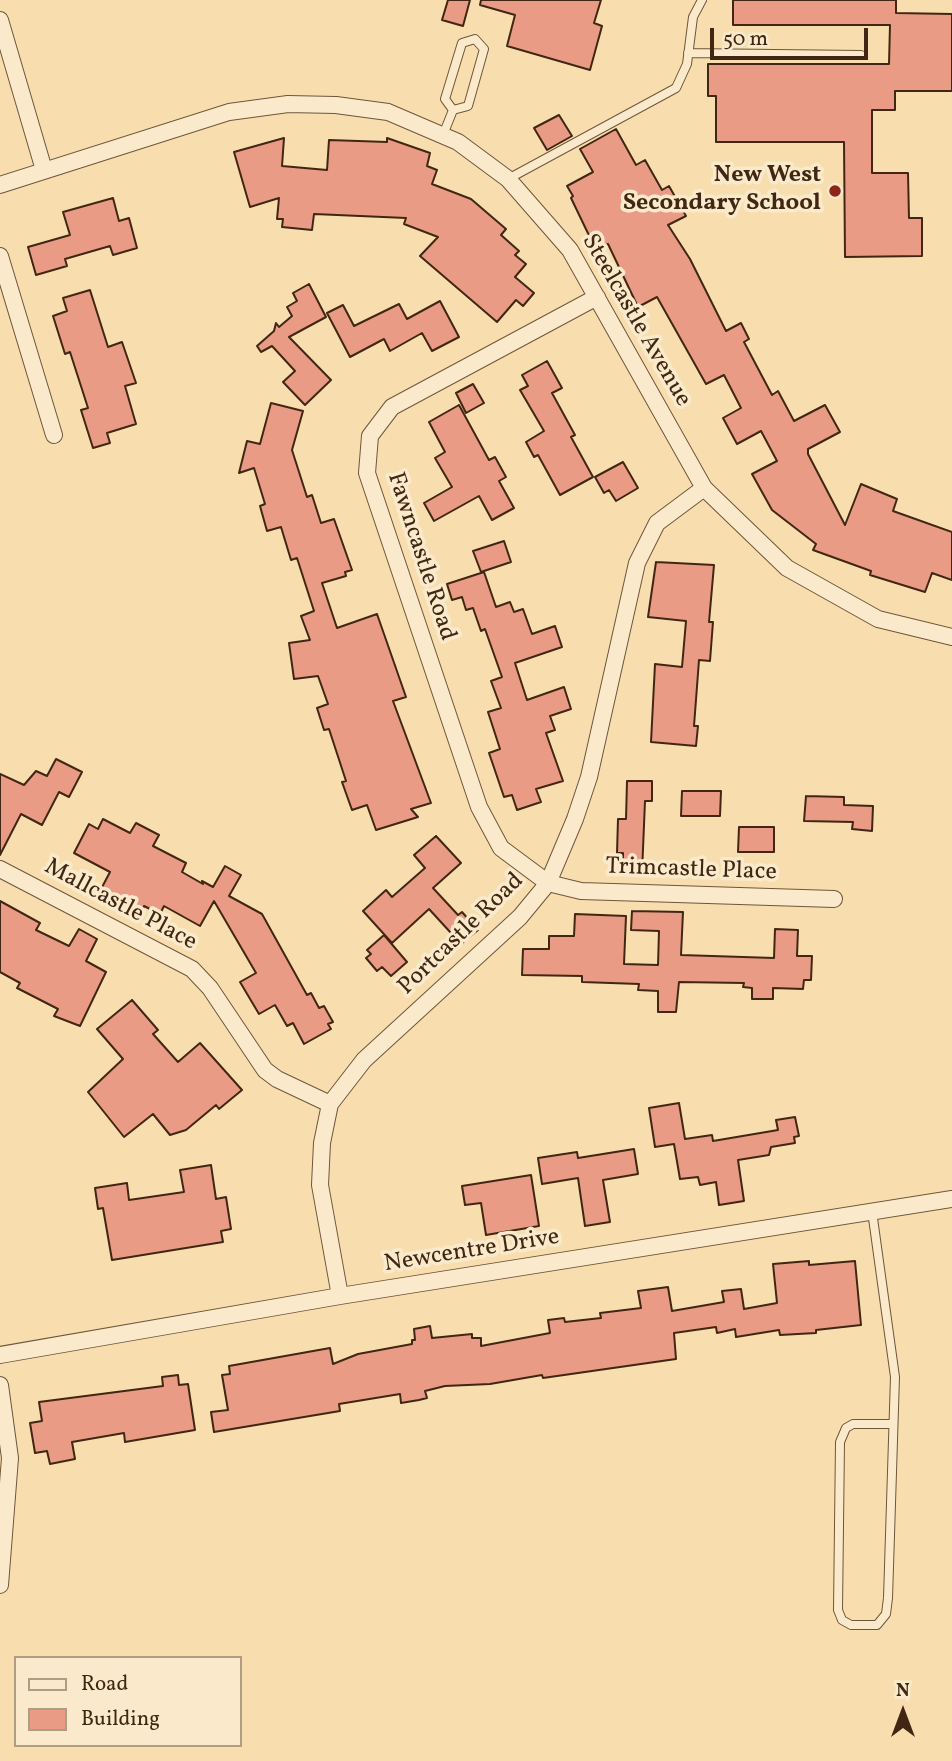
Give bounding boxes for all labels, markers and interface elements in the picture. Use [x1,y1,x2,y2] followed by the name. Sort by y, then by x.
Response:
[714,14,872,58] scale bar
[723,25,768,54] text: 50 m
[623,163,821,219] place label: New West Secondary School
[827,183,843,199] marker: New West Secondary School
[574,230,696,412] street label: Steelcastle Avenue
[379,469,461,645] street label: Fawncastle Road
[39,854,201,958] street label: Mallcastle Place
[605,854,777,888] street label: Trimcastle Place
[393,868,531,1002] street label: Portcastle Road
[382,1224,562,1280] street label: Newcentre Drive
[14,1656,242,1747] legend
[81,1670,128,1699] text: Road
[868,1677,938,1747] north arrow
[896,1678,910,1704] text: N
[81,1705,160,1734] text: Building

